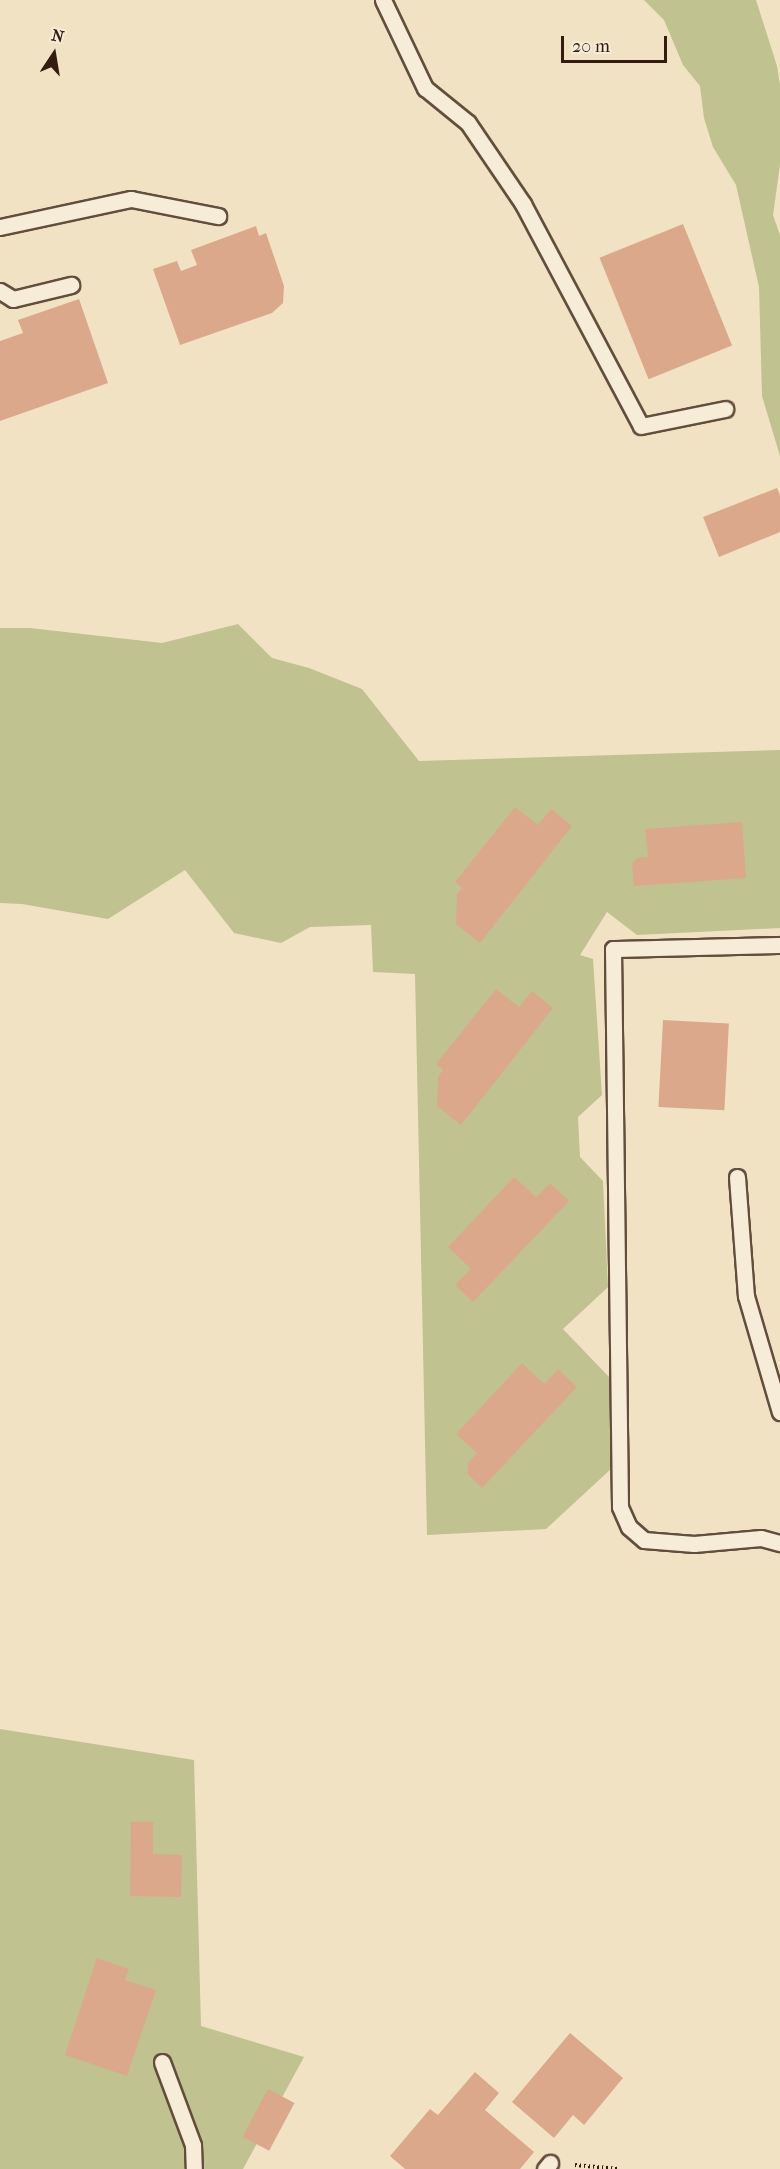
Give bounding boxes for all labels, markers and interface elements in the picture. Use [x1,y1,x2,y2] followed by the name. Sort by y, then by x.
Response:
[24,24,84,84] north arrow
[564,24,670,62] scale bar
[50,25,66,46] text: N
[572,36,610,57] text: 20 m

